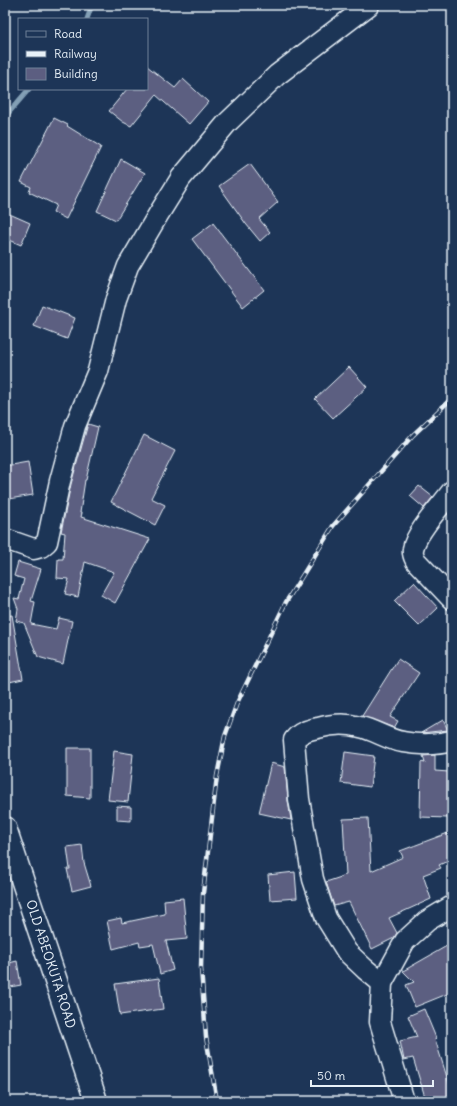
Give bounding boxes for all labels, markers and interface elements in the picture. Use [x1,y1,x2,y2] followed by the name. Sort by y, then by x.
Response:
[18,18,148,90] legend
[54,26,82,41] text: Road
[54,46,97,61] text: Railway
[54,66,98,81] text: Building
[22,898,80,1030] street label: OLD ABEOKUTA ROAD
[311,1062,433,1088] scale bar
[317,1068,346,1083] text: 50 m

